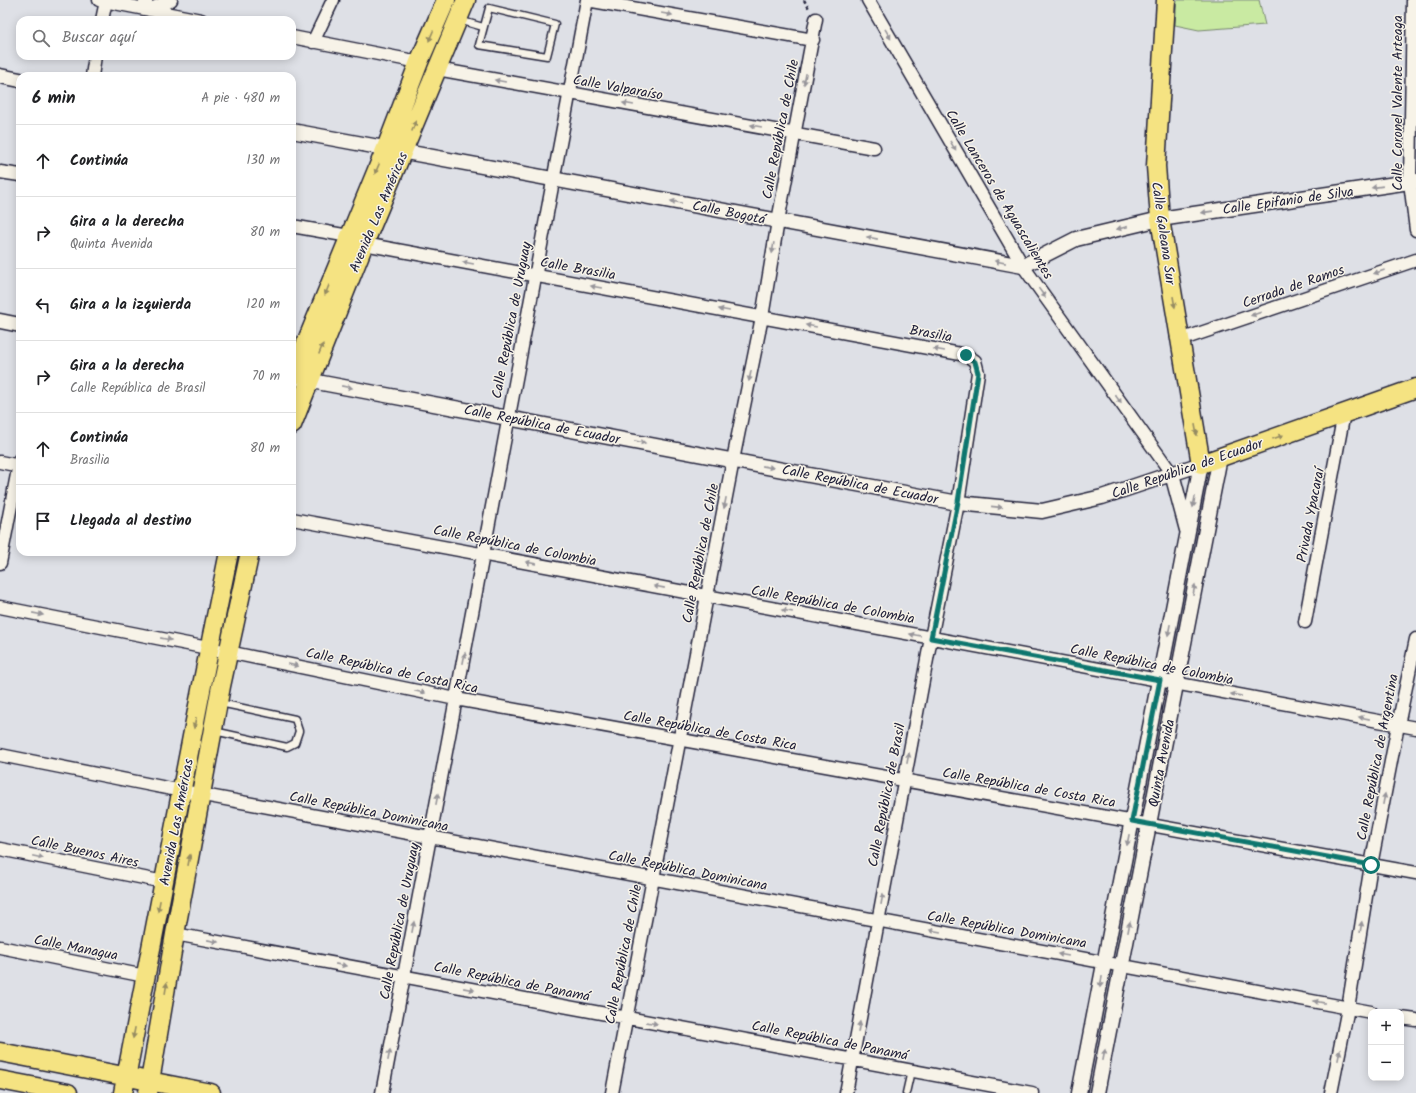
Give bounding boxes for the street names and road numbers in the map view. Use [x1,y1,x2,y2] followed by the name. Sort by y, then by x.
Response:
[1387,15,1409,191] street label: Calle Coronel Valente Arteaga
[757,57,805,201] street label: Calle República de Chile
[571,69,665,107] street label: Calle Valparaíso
[940,105,1059,284] street label: Calle Lanceros de Aguascalientes
[344,149,414,276] street label: Avenida Las Américas
[1145,180,1181,287] street label: Calle Galeana Sur
[1221,181,1355,221] street label: Calle Epifanio de Silva
[690,195,769,231] street label: Calle Bogotá
[486,239,538,400] street label: Calle República de Uruguay
[538,252,617,286] street label: Calle Brasilia
[1239,259,1347,315] street label: Cerrada de Ramos
[908,319,954,349] street label: Brasilia
[462,399,623,451] street label: Calle República de Ecuador
[1109,432,1267,505] street label: Calle República de Ecuador
[780,459,941,511] street label: Calle República de Ecuador
[1291,463,1331,564] street label: Privada Ypacaraí
[677,481,725,625] street label: Calle República de Chile
[431,519,598,573] street label: Calle República de Colombia
[749,580,916,630] street label: Calle República de Colombia
[1068,638,1235,692] street label: Calle República de Colombia
[304,642,480,700] street label: Calle República de Costa Rica
[1351,672,1405,842] street label: Calle República de Argentina
[621,705,798,757] street label: Calle República de Costa Rica
[1143,717,1181,809] street label: Quinta Avenida
[862,721,912,869] street label: Calle República de Brasil
[154,757,200,888] street label: Avenida Las Américas
[940,762,1117,814] street label: Calle República de Costa Rica
[287,786,450,838] street label: Calle República Dominicana
[29,830,141,874] street label: Calle Buenos Aires
[374,840,426,1001] street label: Calle República de Uruguay
[606,845,769,897] street label: Calle República Dominicana
[600,882,648,1026] street label: Calle República de Chile
[925,905,1088,955] street label: Calle República Dominicana
[32,929,120,967] street label: Calle Managua
[432,956,593,1008] street label: Calle República de Panamá
[750,1015,911,1067] street label: Calle República de Panamá

